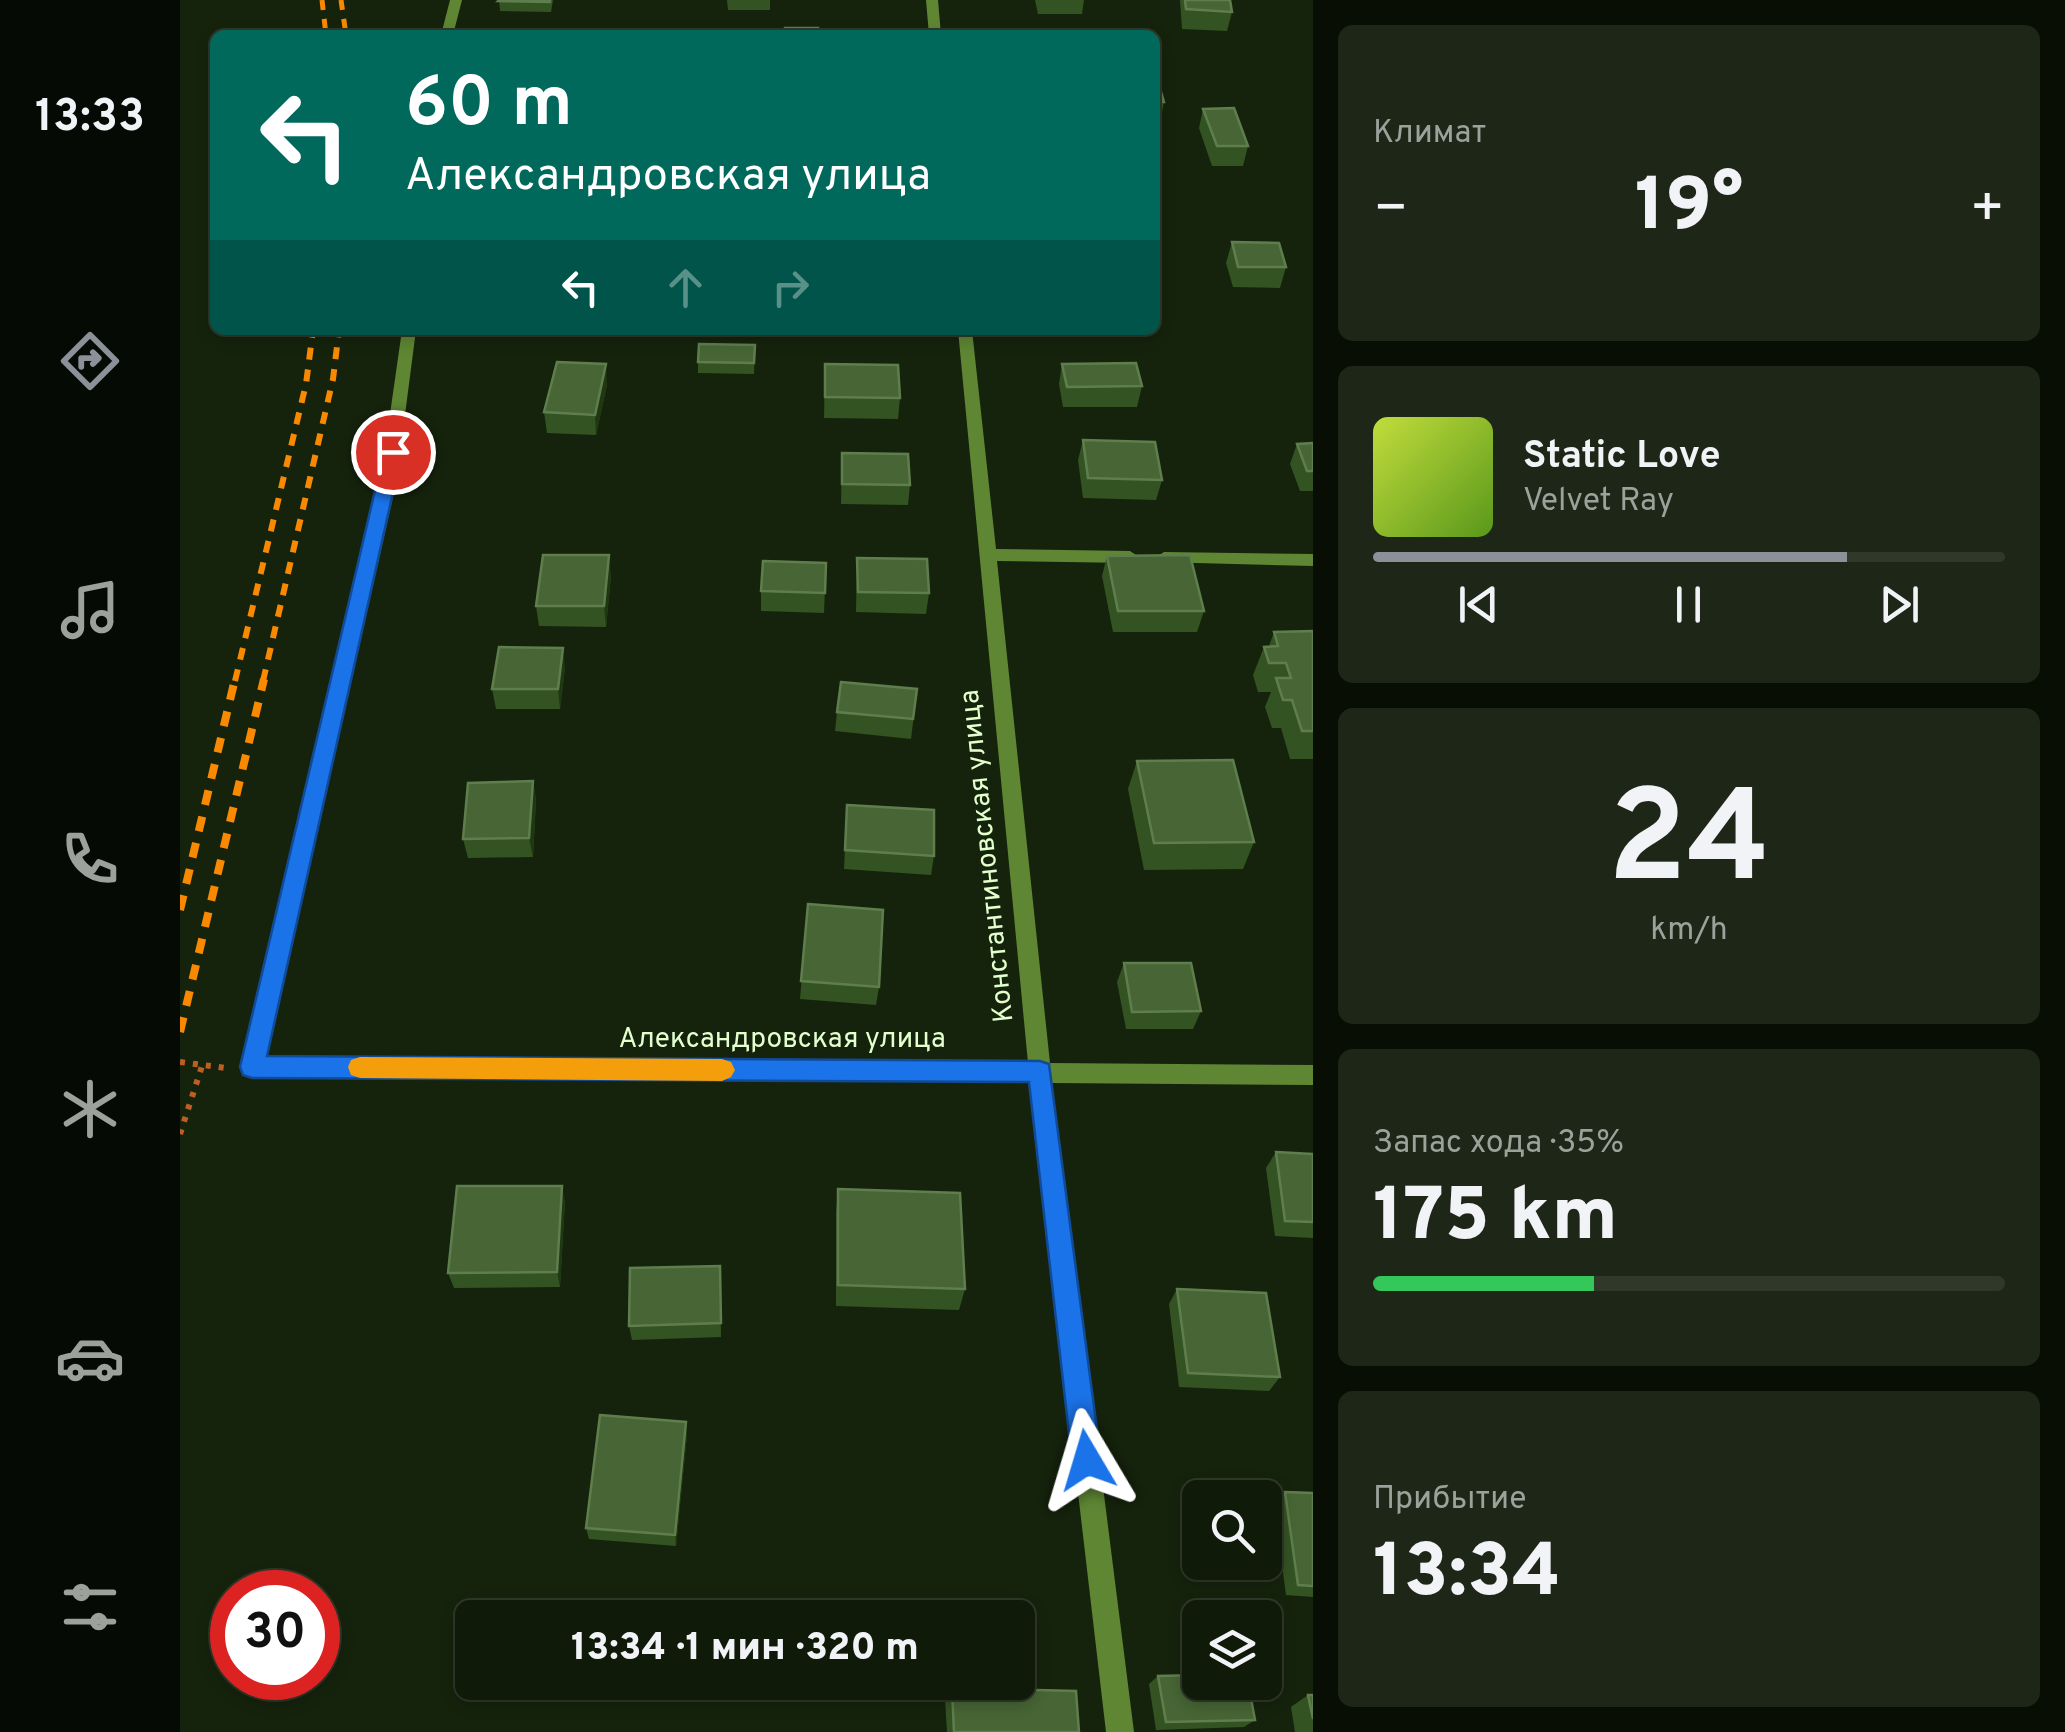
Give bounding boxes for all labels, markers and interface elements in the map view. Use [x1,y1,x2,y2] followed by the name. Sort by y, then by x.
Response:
[405,62,573,151] text: 60 m
[240,70,370,200] icon: left
[35,90,145,147] text: 13:33
[1373,114,1486,154] text: Климат
[405,149,931,206] text: Александровская улица
[1635,162,1743,257] text: 19°
[1373,176,1408,246] text: −
[1970,176,2005,246] text: +
[553,260,608,315] icon: left
[658,260,713,315] icon: ahead
[763,260,818,315] icon: right
[55,326,125,396] icon: directions
[351,410,436,495] pin
[366,425,421,480] icon: arrive
[1523,433,1721,482] text: Static Love
[1523,482,1674,522] text: Velvet Ray
[55,575,125,645] icon: music
[1451,577,1506,632] icon: previous
[1661,577,1716,632] icon: pause
[1872,577,1927,632] icon: next
[953,688,1023,1024] street label: Константиновская улица
[1607,763,1771,928] text: 24
[55,824,125,894] icon: phone
[1650,911,1728,951] text: km/h
[618,1022,946,1058] street label: Александровская улица
[55,1074,125,1144] icon: climate
[1373,1124,1624,1164] text: Запас хода · 35%
[1373,1172,1618,1267] text: 175 km
[55,1323,125,1393] icon: car
[1035,1408,1139,1512] position arrow
[1182,1480,1282,1700] map controls
[1182,1480,1282,1580] button: search
[1373,1480,1527,1520] text: Прибытие
[1373,1528,1561,1623] text: 13:34
[210,1570,340,1700] speed limit sign: 30
[55,1572,125,1642] icon: filters
[1182,1600,1282,1700] button: layers
[571,1625,919,1674] text: 13:34 · 1 мин · 320 m

